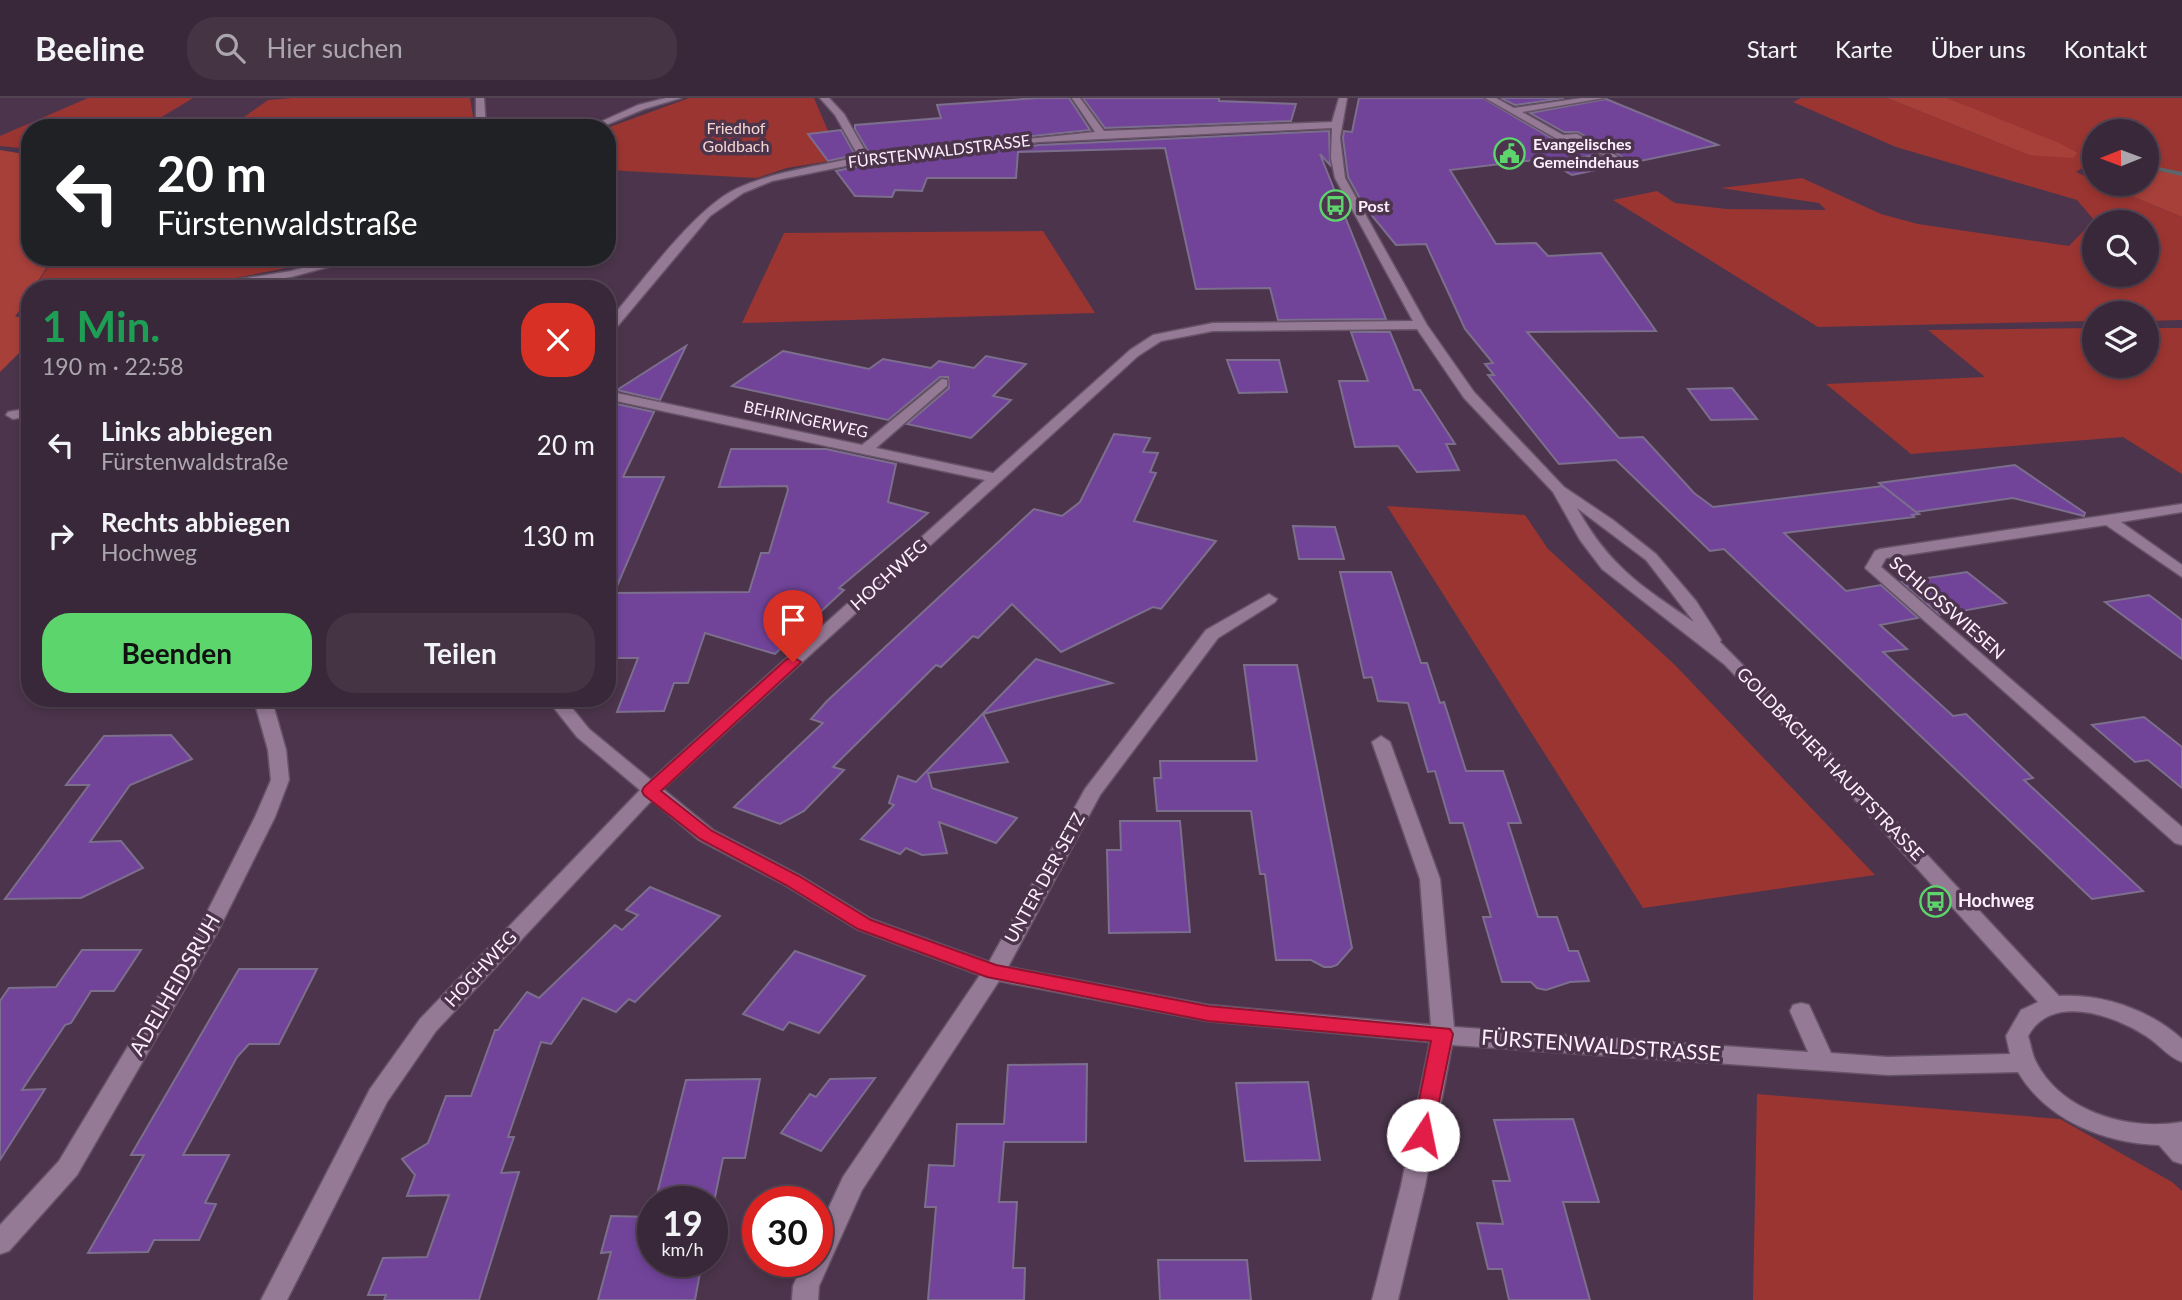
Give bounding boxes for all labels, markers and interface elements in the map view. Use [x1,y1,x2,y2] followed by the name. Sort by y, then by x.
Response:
[187,17,677,80] search box
[35,28,145,68] text: Beeline
[211,29,249,67] icon: search
[267,32,403,64] text: Hier suchen
[1747,34,1797,63] text: Start
[1835,34,1893,63] text: Karte
[1931,34,2026,63] text: Über uns
[2064,34,2147,63] text: Kontakt
[703,118,769,155] park label: Friedhof Goldbach
[2082,119,2160,196] north arrow
[2082,119,2159,378] map controls
[847,130,1031,171] street label: FÜRSTENWALDSTRASSE
[1533,134,1639,171] place label: Evangelisches Gemeindehaus
[1493,136,1527,170] public building icon: Evangelisches Gemeindehaus
[157,144,267,202] text: 20 m
[42,147,133,238] icon: left
[1318,189,1352,223] bus stop icon: Post
[1358,196,1390,215] place label: Post
[157,203,418,242] text: Fürstenwaldstraße
[2082,210,2159,287] button: search
[42,301,160,351] text: 1 Min.
[2082,301,2159,378] button: layers
[521,303,595,377] button: close
[42,352,184,380] text: 190 m · 22:58
[742,396,870,441] street label: BEHRINGERWEG
[101,415,273,447] text: Links abbiegen
[42,426,80,464] icon: left
[537,429,595,461] text: 20 m
[101,447,288,475] text: Fürstenwaldstraße
[101,506,290,538] text: Rechts abbiegen
[42,517,80,555] icon: right
[522,520,595,552] text: 130 m
[845,534,931,614] street label: HOCHWEG
[101,538,197,566] text: Hochweg
[1885,551,2010,663] street label: SCHLOSSWIESEN
[763,590,823,662] pin
[774,601,812,639] icon: arrive
[42,613,312,693] button: Beenden
[326,613,595,693] button: Teilen
[1733,662,1929,864] street label: GOLDBACHER HAUPTSTRASSE
[999,808,1089,946] street label: UNTER DER SETZ
[1918,884,1952,918] bus stop icon: Hochweg
[1958,889,2035,911] place label: Hochweg
[123,909,224,1059] street label: ADELHEIDSRUH
[440,926,521,1011] street label: HOCHWEG
[1480,1024,1722,1065] street label: FÜRSTENWALDSTRASSE
[1386,1098,1460,1172] position arrow
[742,1186,833,1277] speed limit sign: 30
[662,1201,703,1243] text: 19
[661,1238,704,1260] text: km/h

